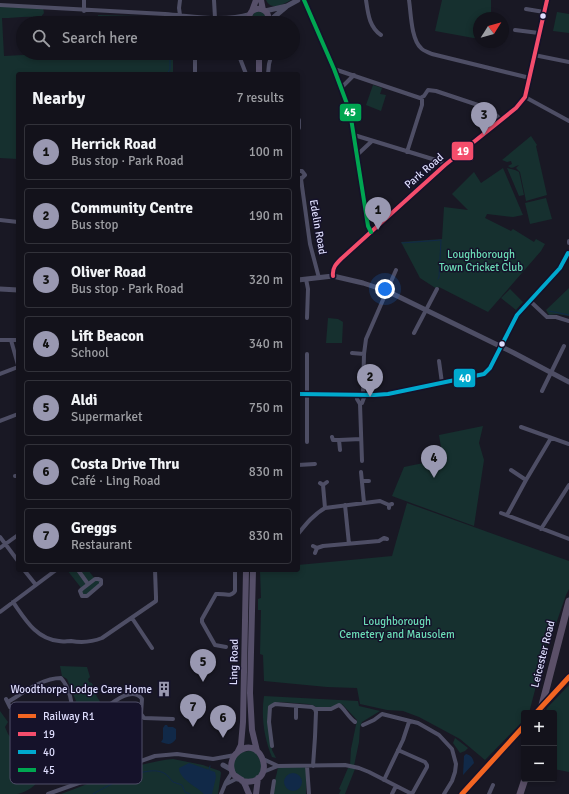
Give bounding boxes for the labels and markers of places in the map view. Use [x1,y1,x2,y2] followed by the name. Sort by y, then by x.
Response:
[538,11,548,21] unlabelled marker
[471,102,497,135] pin: 3
[365,197,391,230] pin: 1
[497,339,507,349] unlabelled marker
[357,364,383,397] pin: 2
[421,445,447,478] pin: 4
[190,649,216,682] pin: 5
[155,680,173,698] building icon: Woodthorpe Lodge Care Home
[10,683,152,696] place label: Woodthorpe Lodge Care Home
[180,694,206,727] pin: 7
[210,705,236,738] pin: 6

